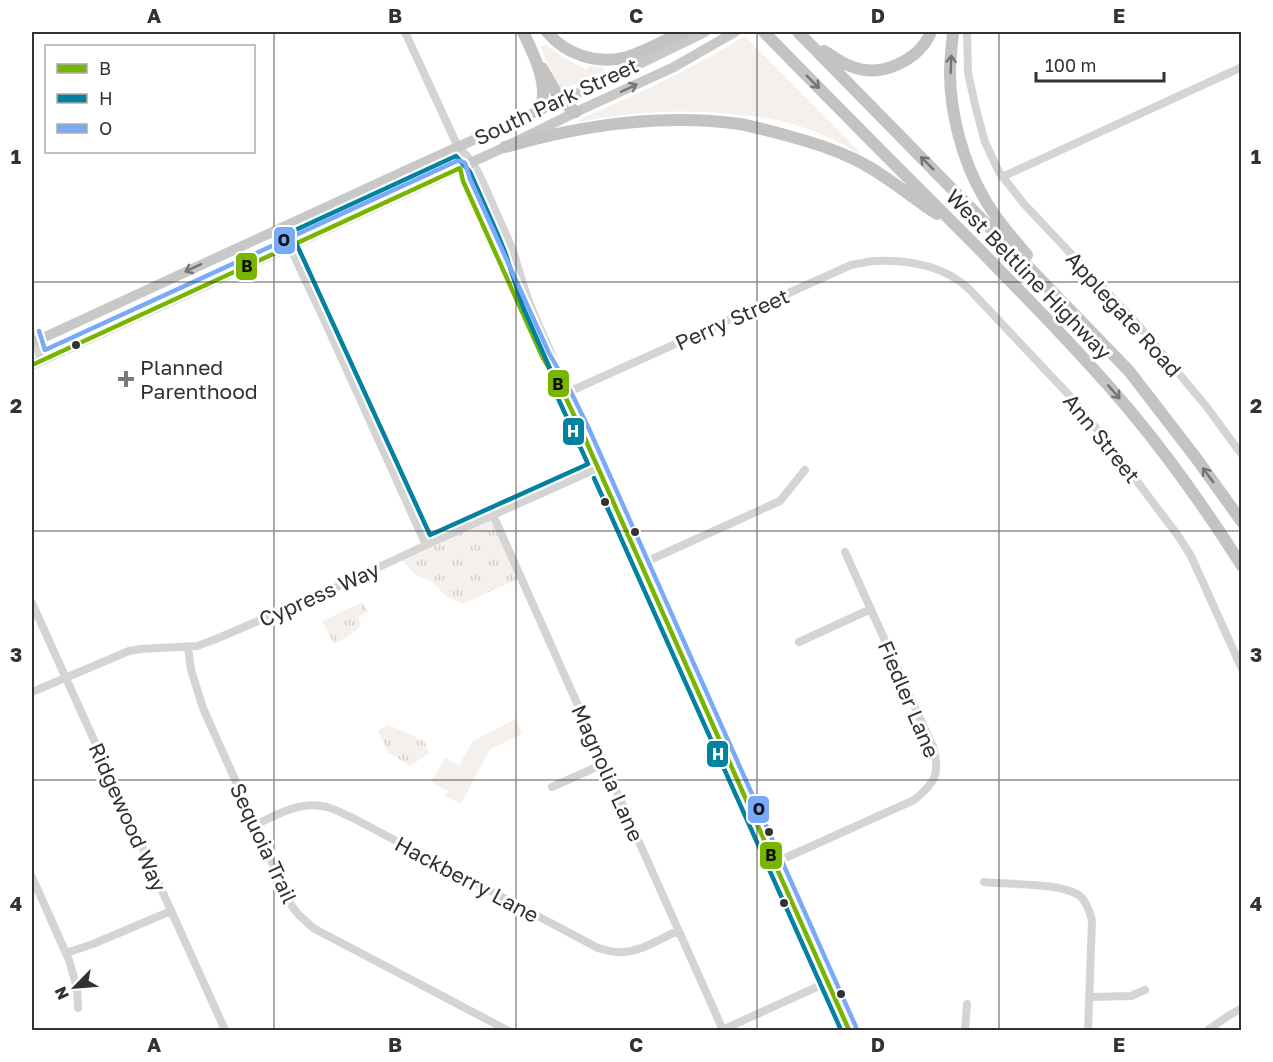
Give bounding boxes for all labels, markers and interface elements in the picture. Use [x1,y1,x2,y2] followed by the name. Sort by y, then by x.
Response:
[147,3,161,27] text: A
[388,3,402,27] text: B
[629,3,643,27] text: C
[871,3,885,27] text: D
[1113,3,1125,27] text: E
[45,45,255,153] legend
[1036,45,1164,83] scale bar
[470,52,642,150] street label: South Park Street
[945,54,956,74] one-way arrow
[1045,54,1096,76] text: 100 m
[99,57,111,79] text: B
[806,75,821,89] one-way arrow
[620,81,638,93] one-way arrow
[99,87,113,109] text: H
[99,117,112,139] text: O
[11,144,21,168] text: 1
[1251,144,1261,168] text: 1
[920,156,934,171] one-way arrow
[941,183,1117,365] street label: West Beltline Highway
[273,226,296,255] line badge: O
[278,230,290,250] text: O
[1061,246,1187,382] street label: Applegate Road
[235,252,258,281] line badge: B
[241,256,253,276] text: B
[185,263,203,275] one-way arrow
[671,282,793,356] street label: Perry Street
[70,339,82,351] unlabelled marker
[140,354,258,404] place label: Planned Parenthood
[547,369,570,398] line badge: B
[117,370,135,388] marker: Planned Parenthood
[552,374,564,394] text: B
[1107,384,1121,399] one-way arrow
[1058,388,1146,488] street label: Ann Street
[10,393,22,417] text: 2
[1250,393,1262,417] text: 2
[562,417,585,446] line badge: H
[567,421,579,441] text: H
[1202,467,1214,483] one-way arrow
[599,496,611,508] unlabelled marker
[629,526,641,538] unlabelled marker
[255,556,383,632] street label: Cypress Way
[873,637,945,761] street label: Fiedler Lane
[10,642,22,666] text: 3
[1250,642,1262,666] text: 3
[566,701,650,845] street label: Magnolia Lane
[84,738,173,896] street label: Ridgewood Way
[706,740,729,768] line badge: H
[712,744,724,764] text: H
[225,779,303,907] street label: Sequoia Trail
[747,795,770,824] line badge: O
[753,799,765,819] text: O
[763,826,775,838] unlabelled marker
[391,830,543,928] street label: Hackberry Lane
[759,841,783,870] line badge: B
[765,845,777,865] text: B
[10,891,22,915] text: 4
[1250,891,1262,915] text: 4
[778,897,790,909] unlabelled marker
[45,957,105,1017] north arrow
[50,984,73,1003] text: N
[835,988,847,1000] unlabelled marker
[147,1032,161,1056] text: A
[388,1032,402,1056] text: B
[629,1032,643,1056] text: C
[871,1032,885,1056] text: D
[1113,1032,1125,1056] text: E

